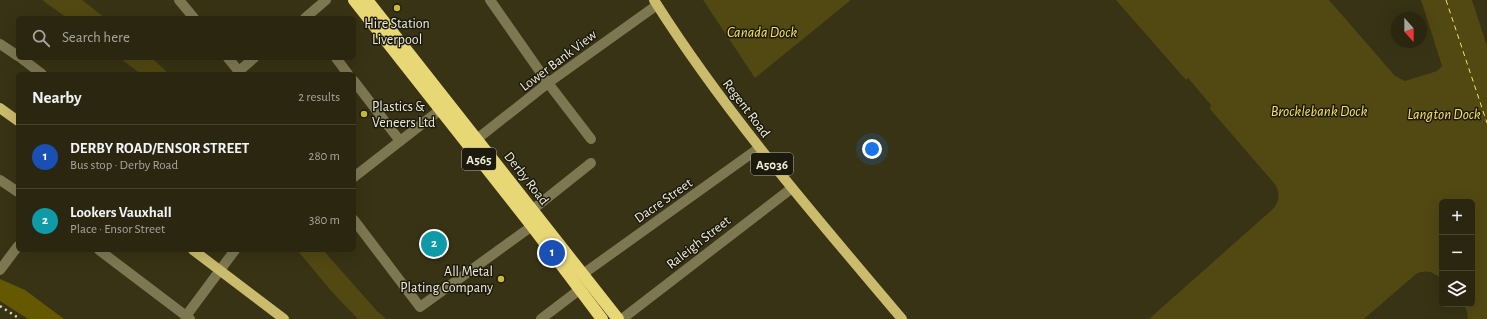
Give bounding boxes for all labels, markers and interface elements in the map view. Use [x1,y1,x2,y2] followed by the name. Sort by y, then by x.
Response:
[392,3,402,13] marker: Hire Station Liverpool
[1391,12,1427,48] north arrow
[16,16,356,60] search box
[364,17,430,47] place label: Hire Station Liverpool
[727,25,797,40] water label: Canada Dock
[30,27,52,49] icon: search
[518,27,600,94] street label: Lower Bank View
[62,30,130,45] text: Search here
[720,77,772,140] street label: Regent Road
[32,89,82,106] text: Nearby
[298,91,340,104] text: 2 results
[372,100,435,130] place label: Plastics & Veneers Ltd
[1271,104,1367,119] water label: Brocklebank Dock
[1407,107,1481,122] water label: Langton Dock
[359,109,369,119] marker: Plastics & Veneers Ltd
[862,139,882,159] your location
[70,141,249,156] text: DERBY ROAD/ENSOR STREET
[462,148,496,170] road number: A565
[501,149,551,208] street label: Derby Road
[43,150,47,163] text: 1
[309,150,340,163] text: 280 m
[751,153,793,175] road number: A5036
[70,159,178,172] text: Bus stop · Derby Road
[632,176,695,226] street label: Dacre Street
[1439,199,1475,307] map controls
[1439,199,1475,235] button: +
[70,205,172,220] text: Lookers Vauxhall
[664,213,734,272] street label: Raleigh Street
[42,214,48,227] text: 2
[309,214,340,227] text: 380 m
[70,223,165,236] text: Place · Ensor Street
[421,229,447,259] pin: 2
[1439,235,1475,271] button: −
[539,238,565,268] pin: 1
[400,265,493,295] place label: All Metal Plating Company
[1439,271,1475,307] button: layers
[496,274,506,284] marker: All Metal Plating Company

